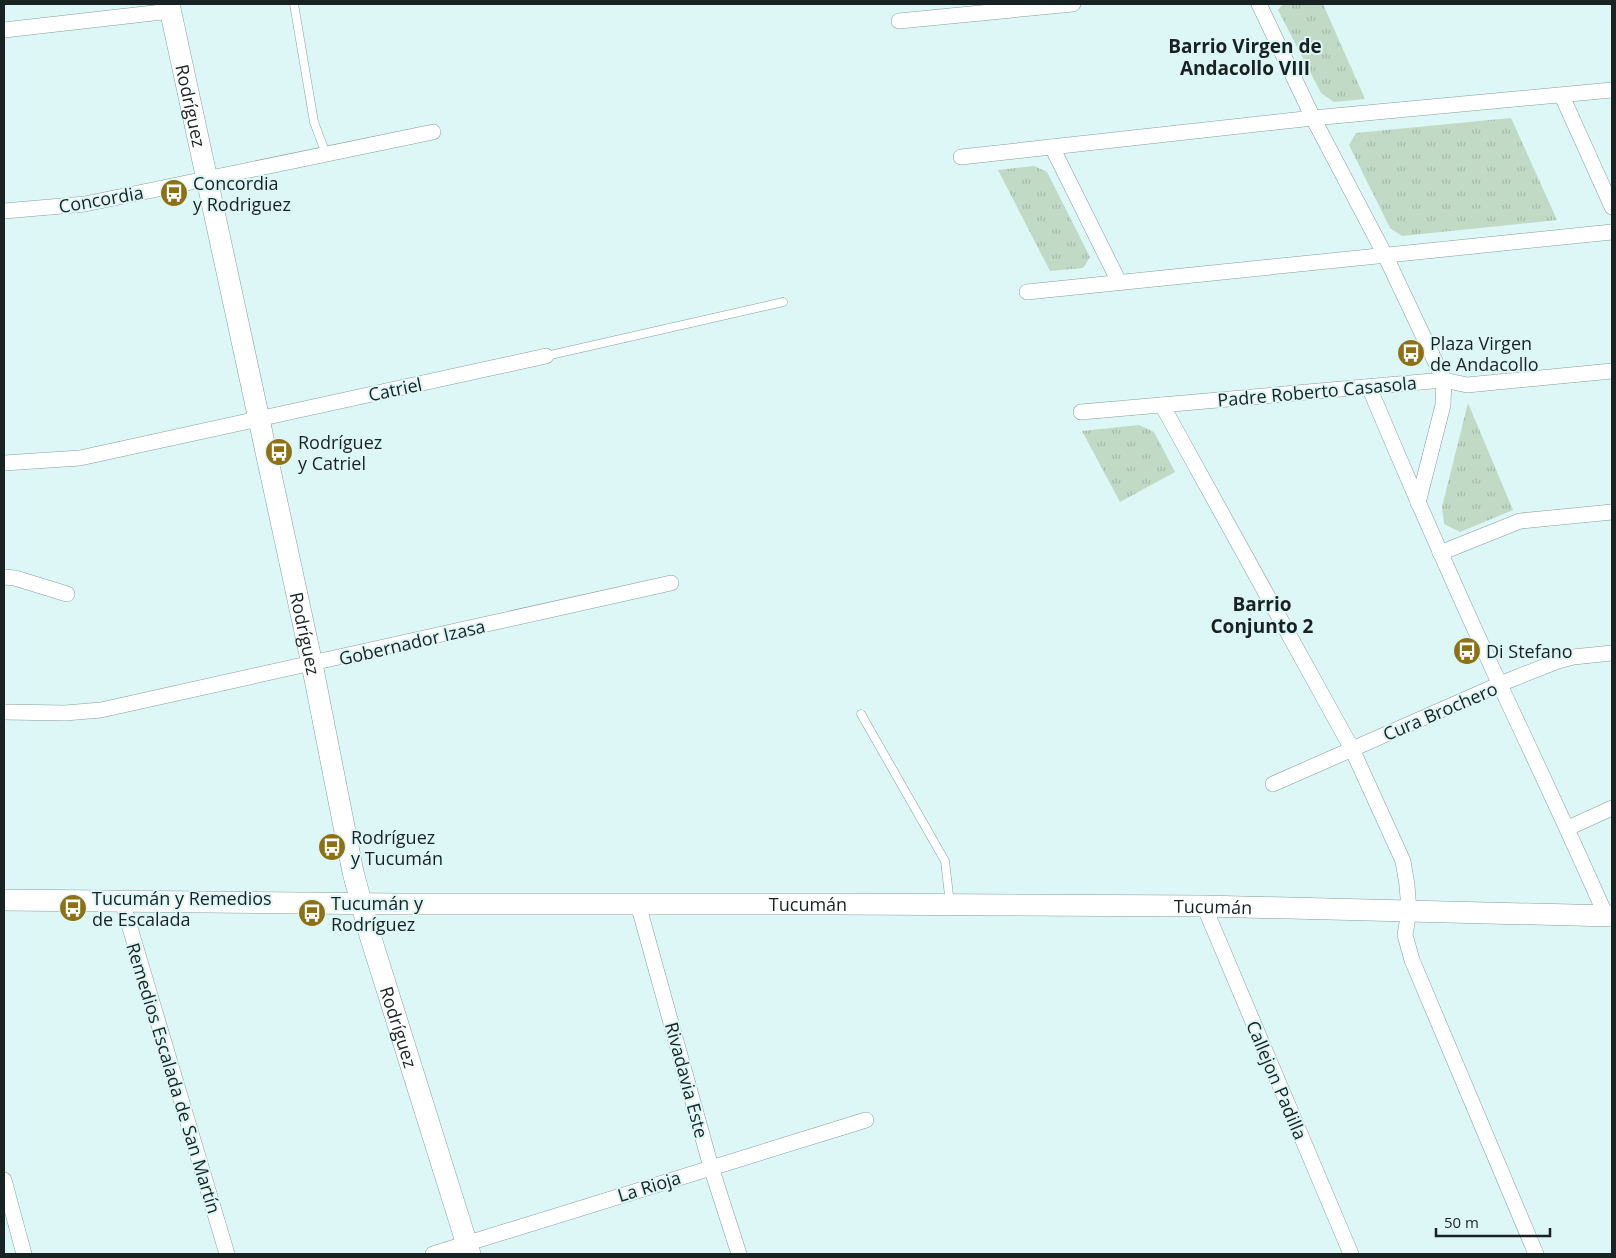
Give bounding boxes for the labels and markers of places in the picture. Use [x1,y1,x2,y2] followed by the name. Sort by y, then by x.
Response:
[193,171,291,216] place label: Concordia y Rodriguez
[159,178,189,208] bus stop icon: Concordia y Rodriguez
[1430,331,1539,376] place label: Plaza Virgen de Andacollo
[1396,338,1426,368] bus stop icon: Plaza Virgen de Andacollo
[298,430,382,475] place label: Rodríguez y Catriel
[264,437,294,467] bus stop icon: Rodríguez y Catriel
[1452,636,1482,666] bus stop icon: Di Stefano
[1486,639,1573,663] place label: Di Stefano
[351,825,443,870] place label: Rodríguez y Tucumán
[317,832,347,862] bus stop icon: Rodríguez y Tucumán
[92,886,272,931] place label: Tucumán y Remedios de Escalada
[331,891,424,936] place label: Tucumán y Rodríguez
[58,893,88,923] bus stop icon: Tucumán y Remedios de Escalada
[297,898,327,928] bus stop icon: Tucumán y Rodríguez

